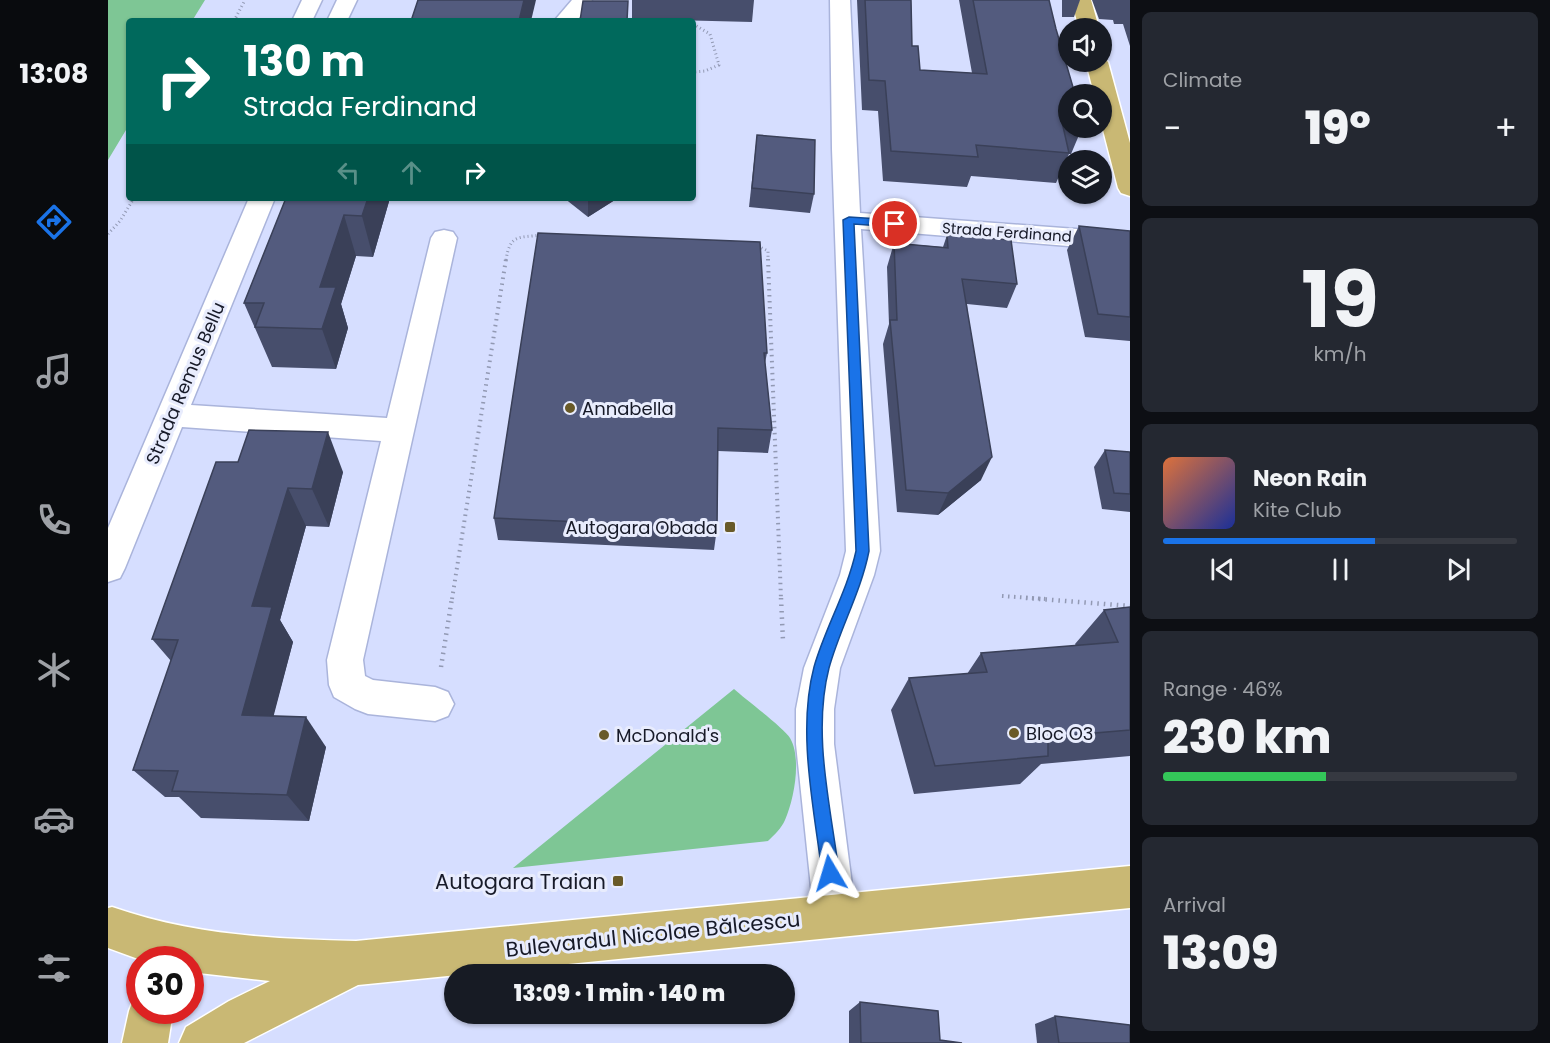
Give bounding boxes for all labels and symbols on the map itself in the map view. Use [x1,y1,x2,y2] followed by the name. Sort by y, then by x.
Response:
[869,198,920,249] pin
[941,217,1073,247] street label: Strada Ferdinand
[139,298,231,468] street label: Strada Remus Bellu
[582,396,674,421] place label: Annabella
[563,401,577,415] marker: Annabella
[565,515,718,540] place label: Autogara Obada
[723,520,737,534] marker: Autogara Obada
[1026,721,1093,746] place label: Bloc O3
[616,723,719,748] place label: McDonald's
[1007,726,1021,740] marker: Bloc O3
[597,728,611,742] marker: McDonald's
[798,841,862,905] position arrow
[435,867,606,896] place label: Autogara Traian
[611,874,625,888] marker: Autogara Traian
[504,904,802,964] street label: Bulevardul Nicolae Bălcescu
[126,946,204,1024] speed limit sign: 30

